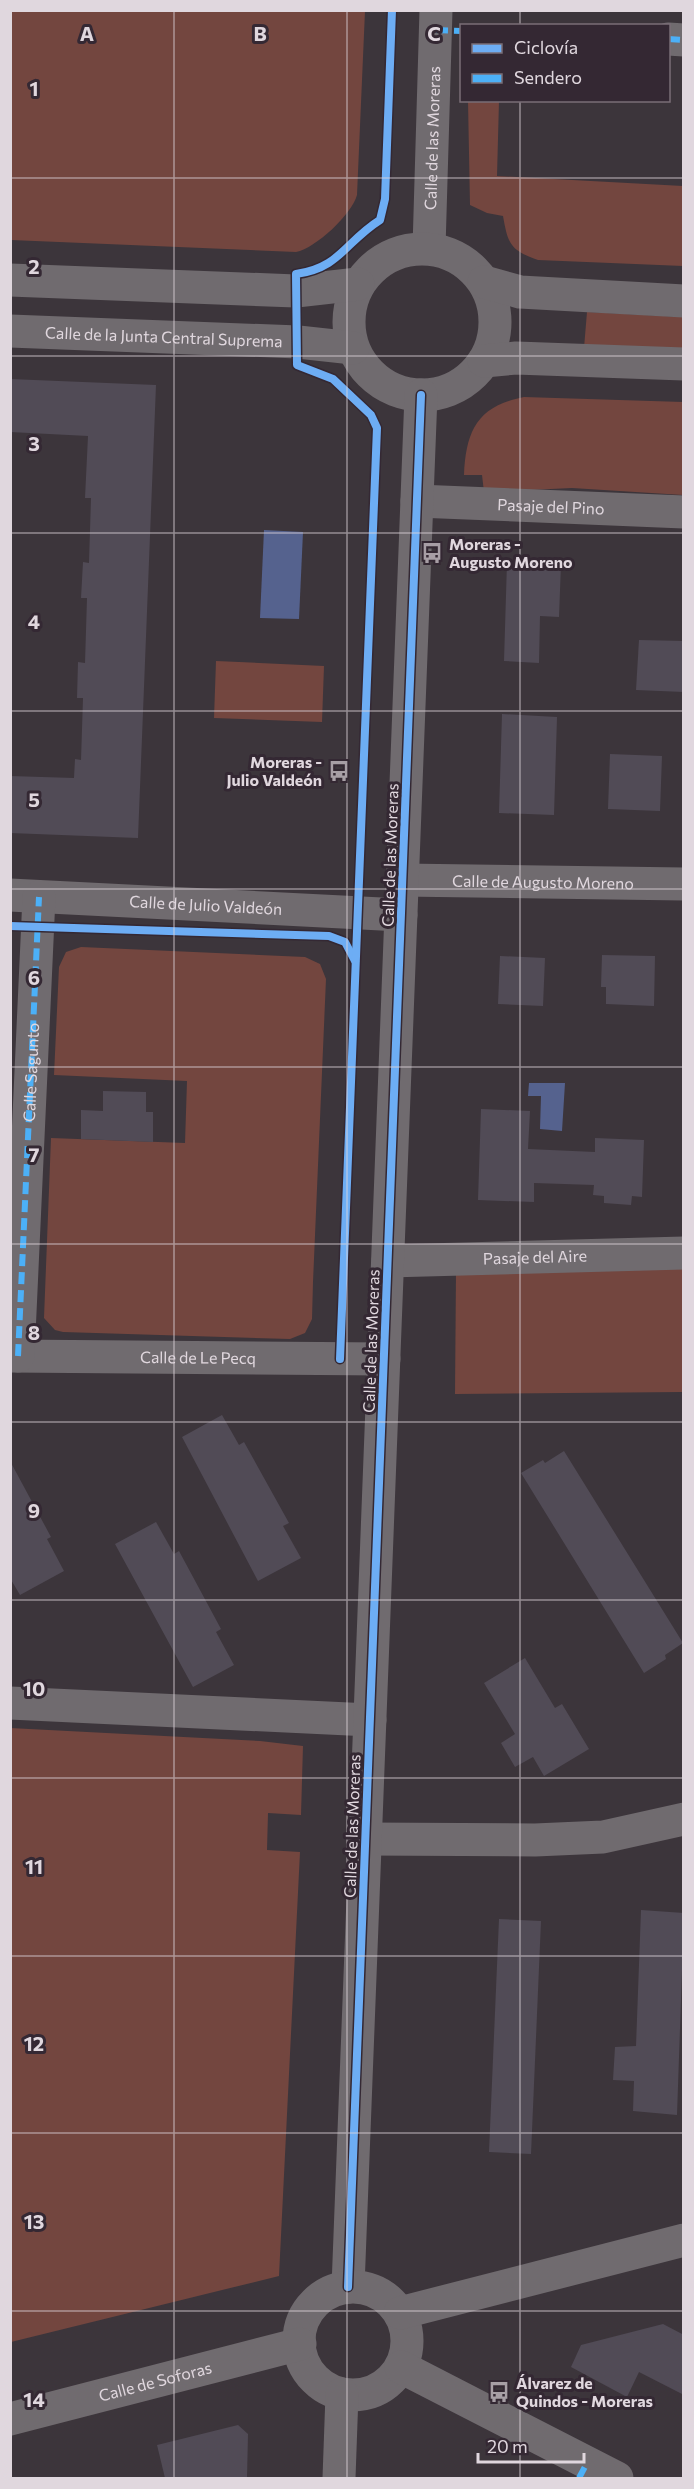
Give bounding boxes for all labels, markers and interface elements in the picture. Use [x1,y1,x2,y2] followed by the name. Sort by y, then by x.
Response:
[80,21,94,45] text: A
[253,21,267,45] text: B
[427,21,441,45] text: C
[460,24,670,102] legend
[514,36,578,58] text: Ciclovía
[420,66,443,210] street label: Calle de las Moreras
[514,66,582,88] text: Sendero
[29,76,39,100] text: 1
[28,254,40,278] text: 2
[45,322,283,350] street label: Calle de la Junta Central Suprema
[28,431,40,455] text: 3
[497,494,605,518] street label: Pasaje del Pino
[449,534,573,571] place label: Moreras - Augusto Moreno
[420,541,444,565] bus stop icon: Moreras - Augusto Moreno
[28,609,40,633] text: 4
[226,752,322,789] place label: Moreras - Julio Valdeón
[327,759,351,783] bus stop icon: Moreras - Julio Valdeón
[377,783,402,927] street label: Calle de las Moreras
[28,787,40,811] text: 5
[452,871,634,892] street label: Calle de Augusto Moreno
[129,891,283,918] street label: Calle de Julio Valdeón
[28,965,40,989] text: 6
[19,1022,42,1122] street label: Calle Sagunto
[29,1142,40,1166] text: 7
[483,1246,587,1267] street label: Pasaje del Aire
[358,1269,383,1413] street label: Calle de las Moreras
[28,1320,40,1344] text: 8
[140,1347,256,1367] street label: Calle de Le Pecq
[28,1498,40,1522] text: 9
[23,1676,45,1700] text: 10
[339,1754,364,1898] street label: Calle de las Moreras
[25,1854,43,1878] text: 11
[24,2031,44,2055] text: 12
[24,2209,44,2233] text: 13
[97,2357,214,2405] street label: Calle de Soforas
[516,2373,653,2410] place label: Álvarez de Quindos - Moreras
[487,2380,511,2404] bus stop icon: Álvarez de Quindos - Moreras
[23,2387,45,2411] text: 14
[478,2426,584,2464] scale bar
[487,2435,528,2457] text: 20 m

